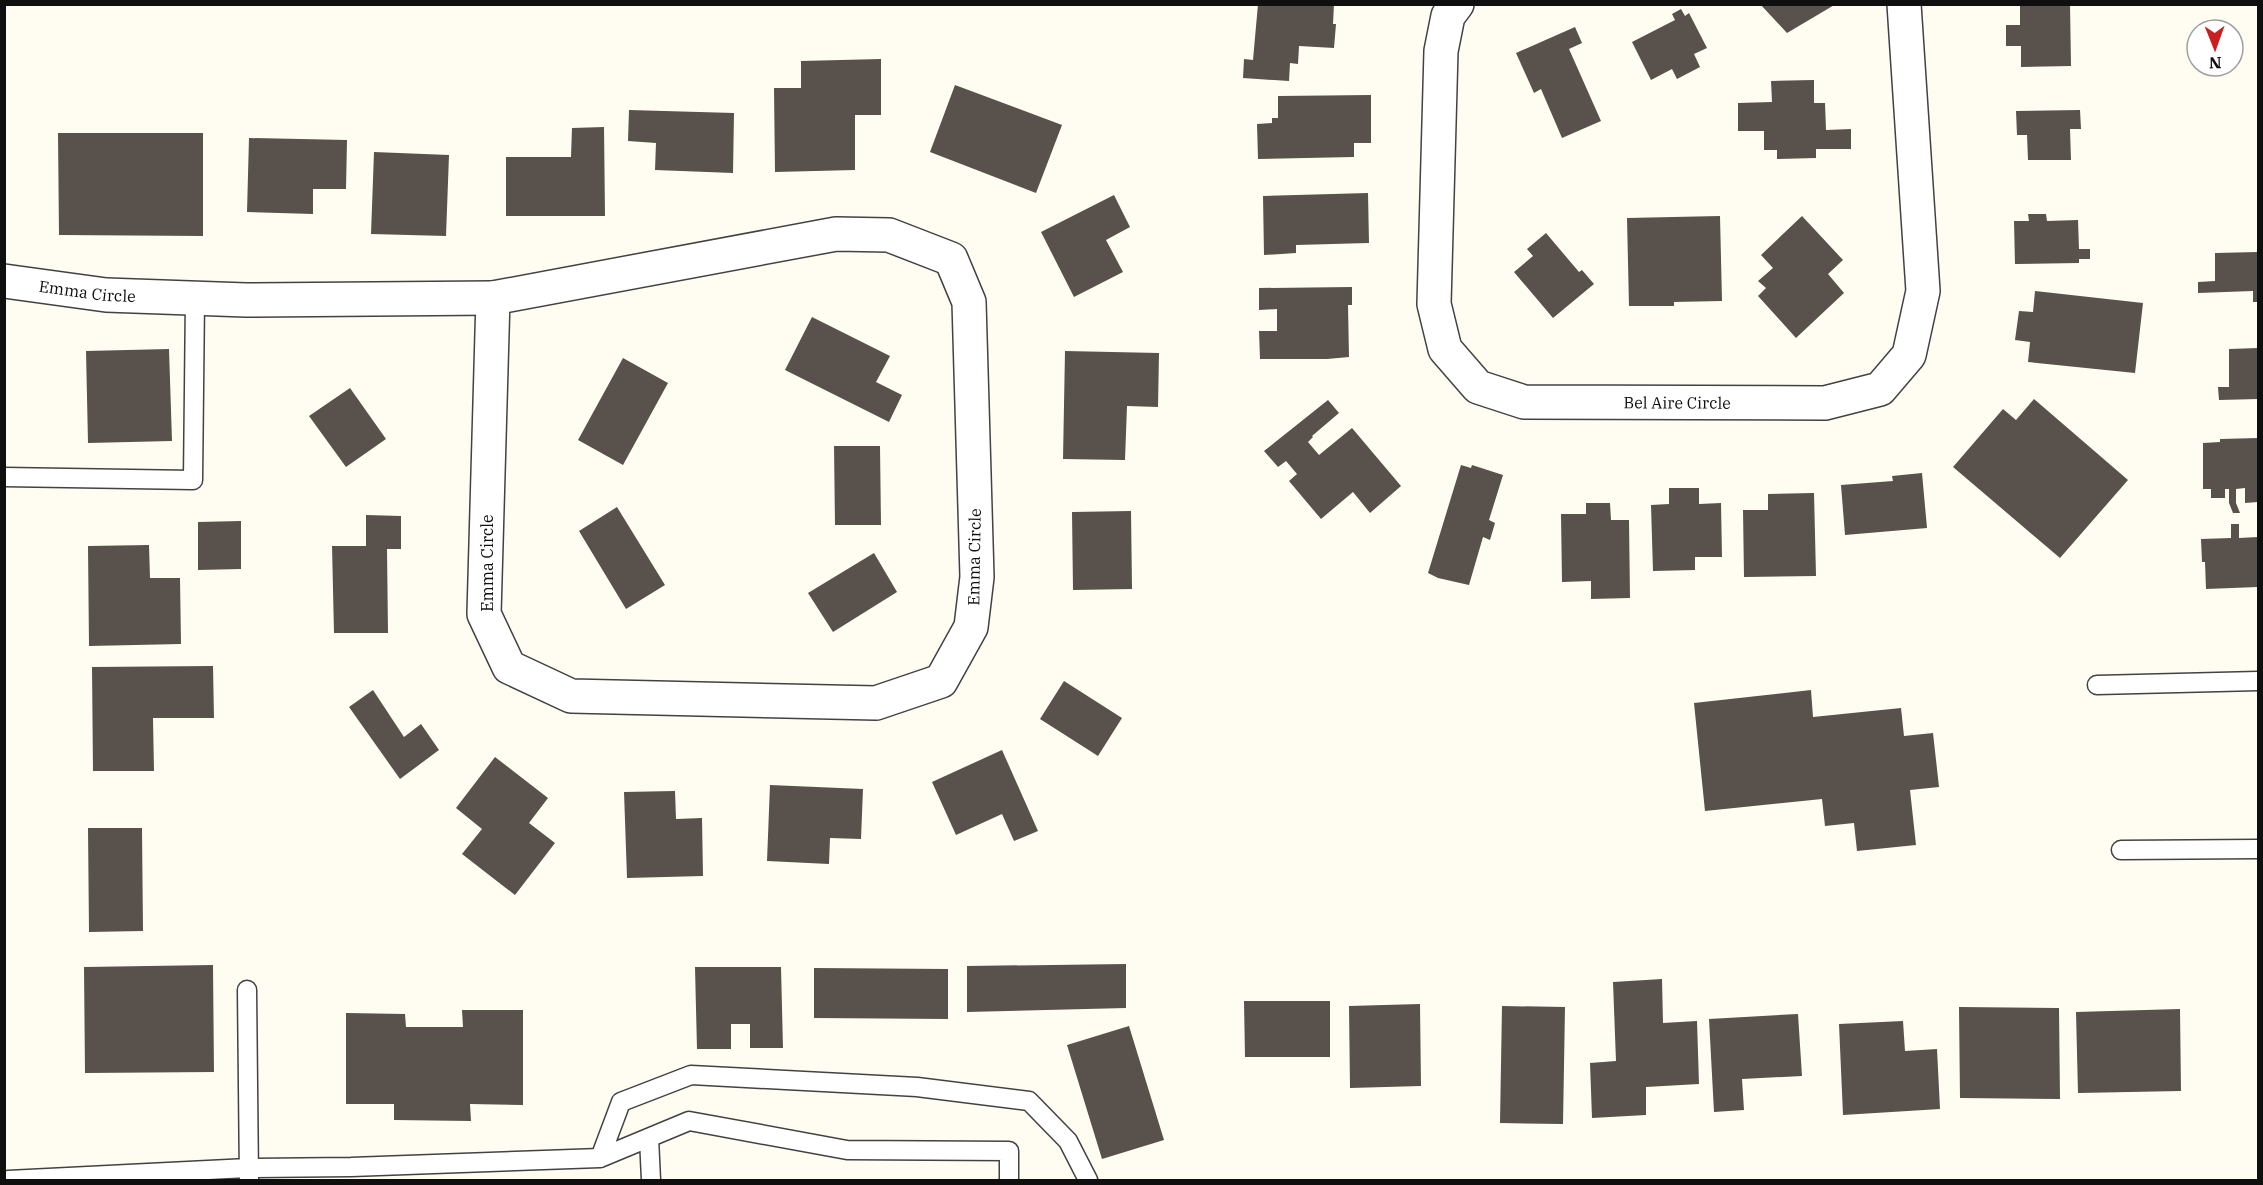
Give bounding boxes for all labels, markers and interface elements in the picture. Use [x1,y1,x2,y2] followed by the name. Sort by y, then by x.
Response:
[2185,18,2245,78] north arrow
[2209,53,2222,73] text: N
[38,276,136,306] street label: Emma Circle
[1623,392,1731,413] street label: Bel Aire Circle
[963,508,985,606] street label: Emma Circle
[477,514,497,612] street label: Emma Circle

